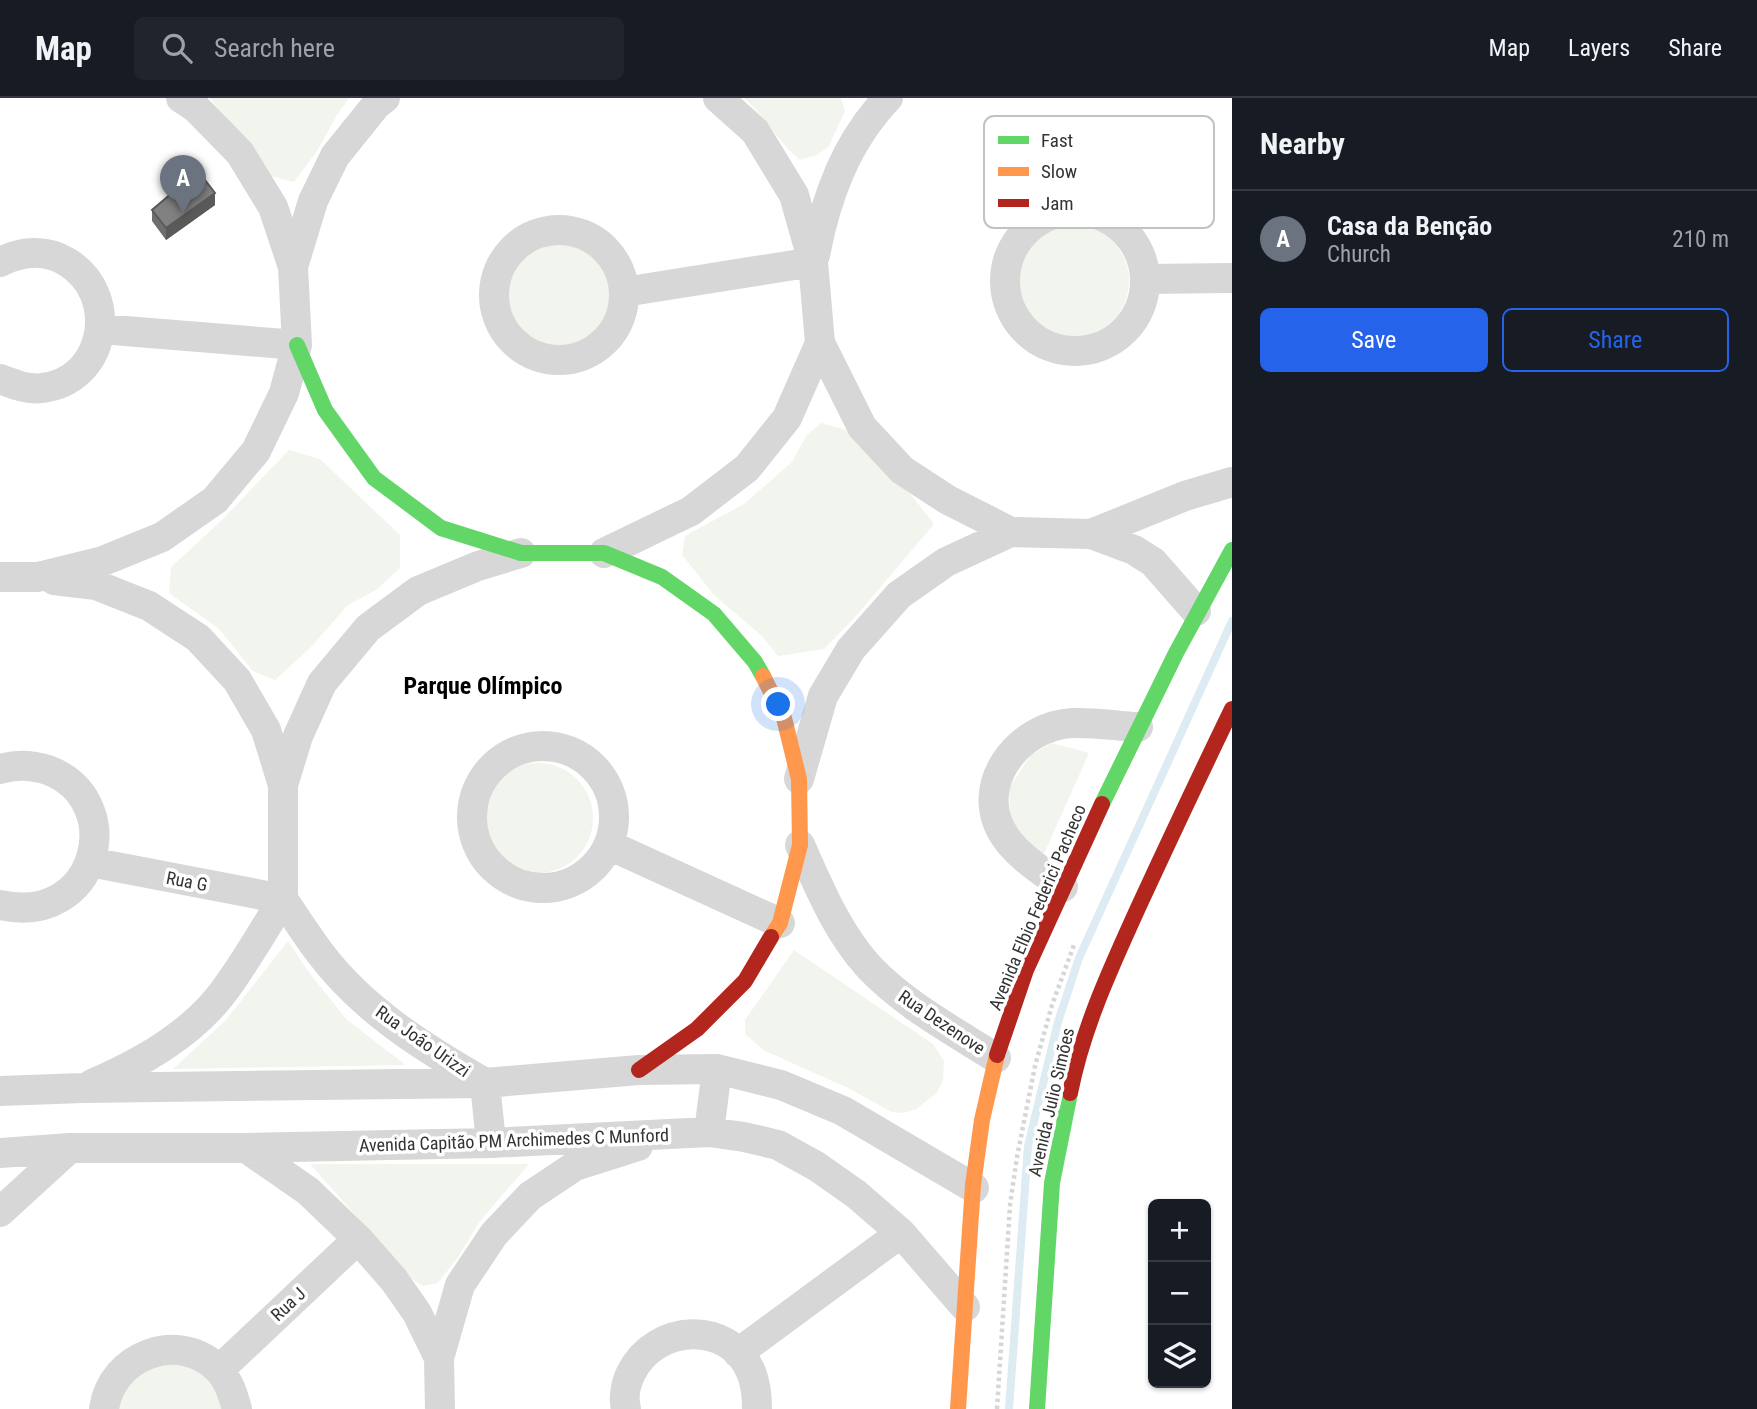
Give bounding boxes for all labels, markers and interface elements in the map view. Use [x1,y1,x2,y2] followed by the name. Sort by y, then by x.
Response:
[134,17,624,80] search box
[35,29,92,68] text: Map
[158,29,196,67] icon: search
[214,33,335,63] text: Search here
[1489,34,1530,62] text: Map
[1568,34,1630,62] text: Layers
[1668,34,1722,62] text: Share
[984,116,1214,228] legend
[1260,126,1345,161] text: Nearby
[1041,129,1073,152] text: Fast
[160,155,206,213] pin: A
[1041,160,1077,183] text: Slow
[1041,192,1074,215] text: Jam
[1327,211,1492,241] text: Casa da Benção
[1276,226,1290,253] text: A
[1672,226,1729,253] text: 210 m
[1327,241,1391,268] text: Church
[1260,308,1488,372] button: Save
[1502,308,1729,372] button: Share
[404,672,562,700] district label: Parque Olímpico
[761,687,795,721] your location
[984,801,1090,1013] street label: Avenida Elbio Federici Pacheco
[165,867,209,895] street label: Rua G
[895,985,989,1059] street label: Rua Dezenove
[372,1001,474,1081] street label: Rua João Urizzi
[1024,1026,1078,1178] street label: Avenida Julio Simões
[359,1124,669,1156] street label: Avenida Capitão PM Archimedes C Munford
[1148,1199,1211,1388] map controls
[1148,1199,1211,1262] button: +
[1148,1262,1211,1325] button: −
[266,1283,310,1325] street label: Rua J
[1148,1325,1211,1388] button: layers

